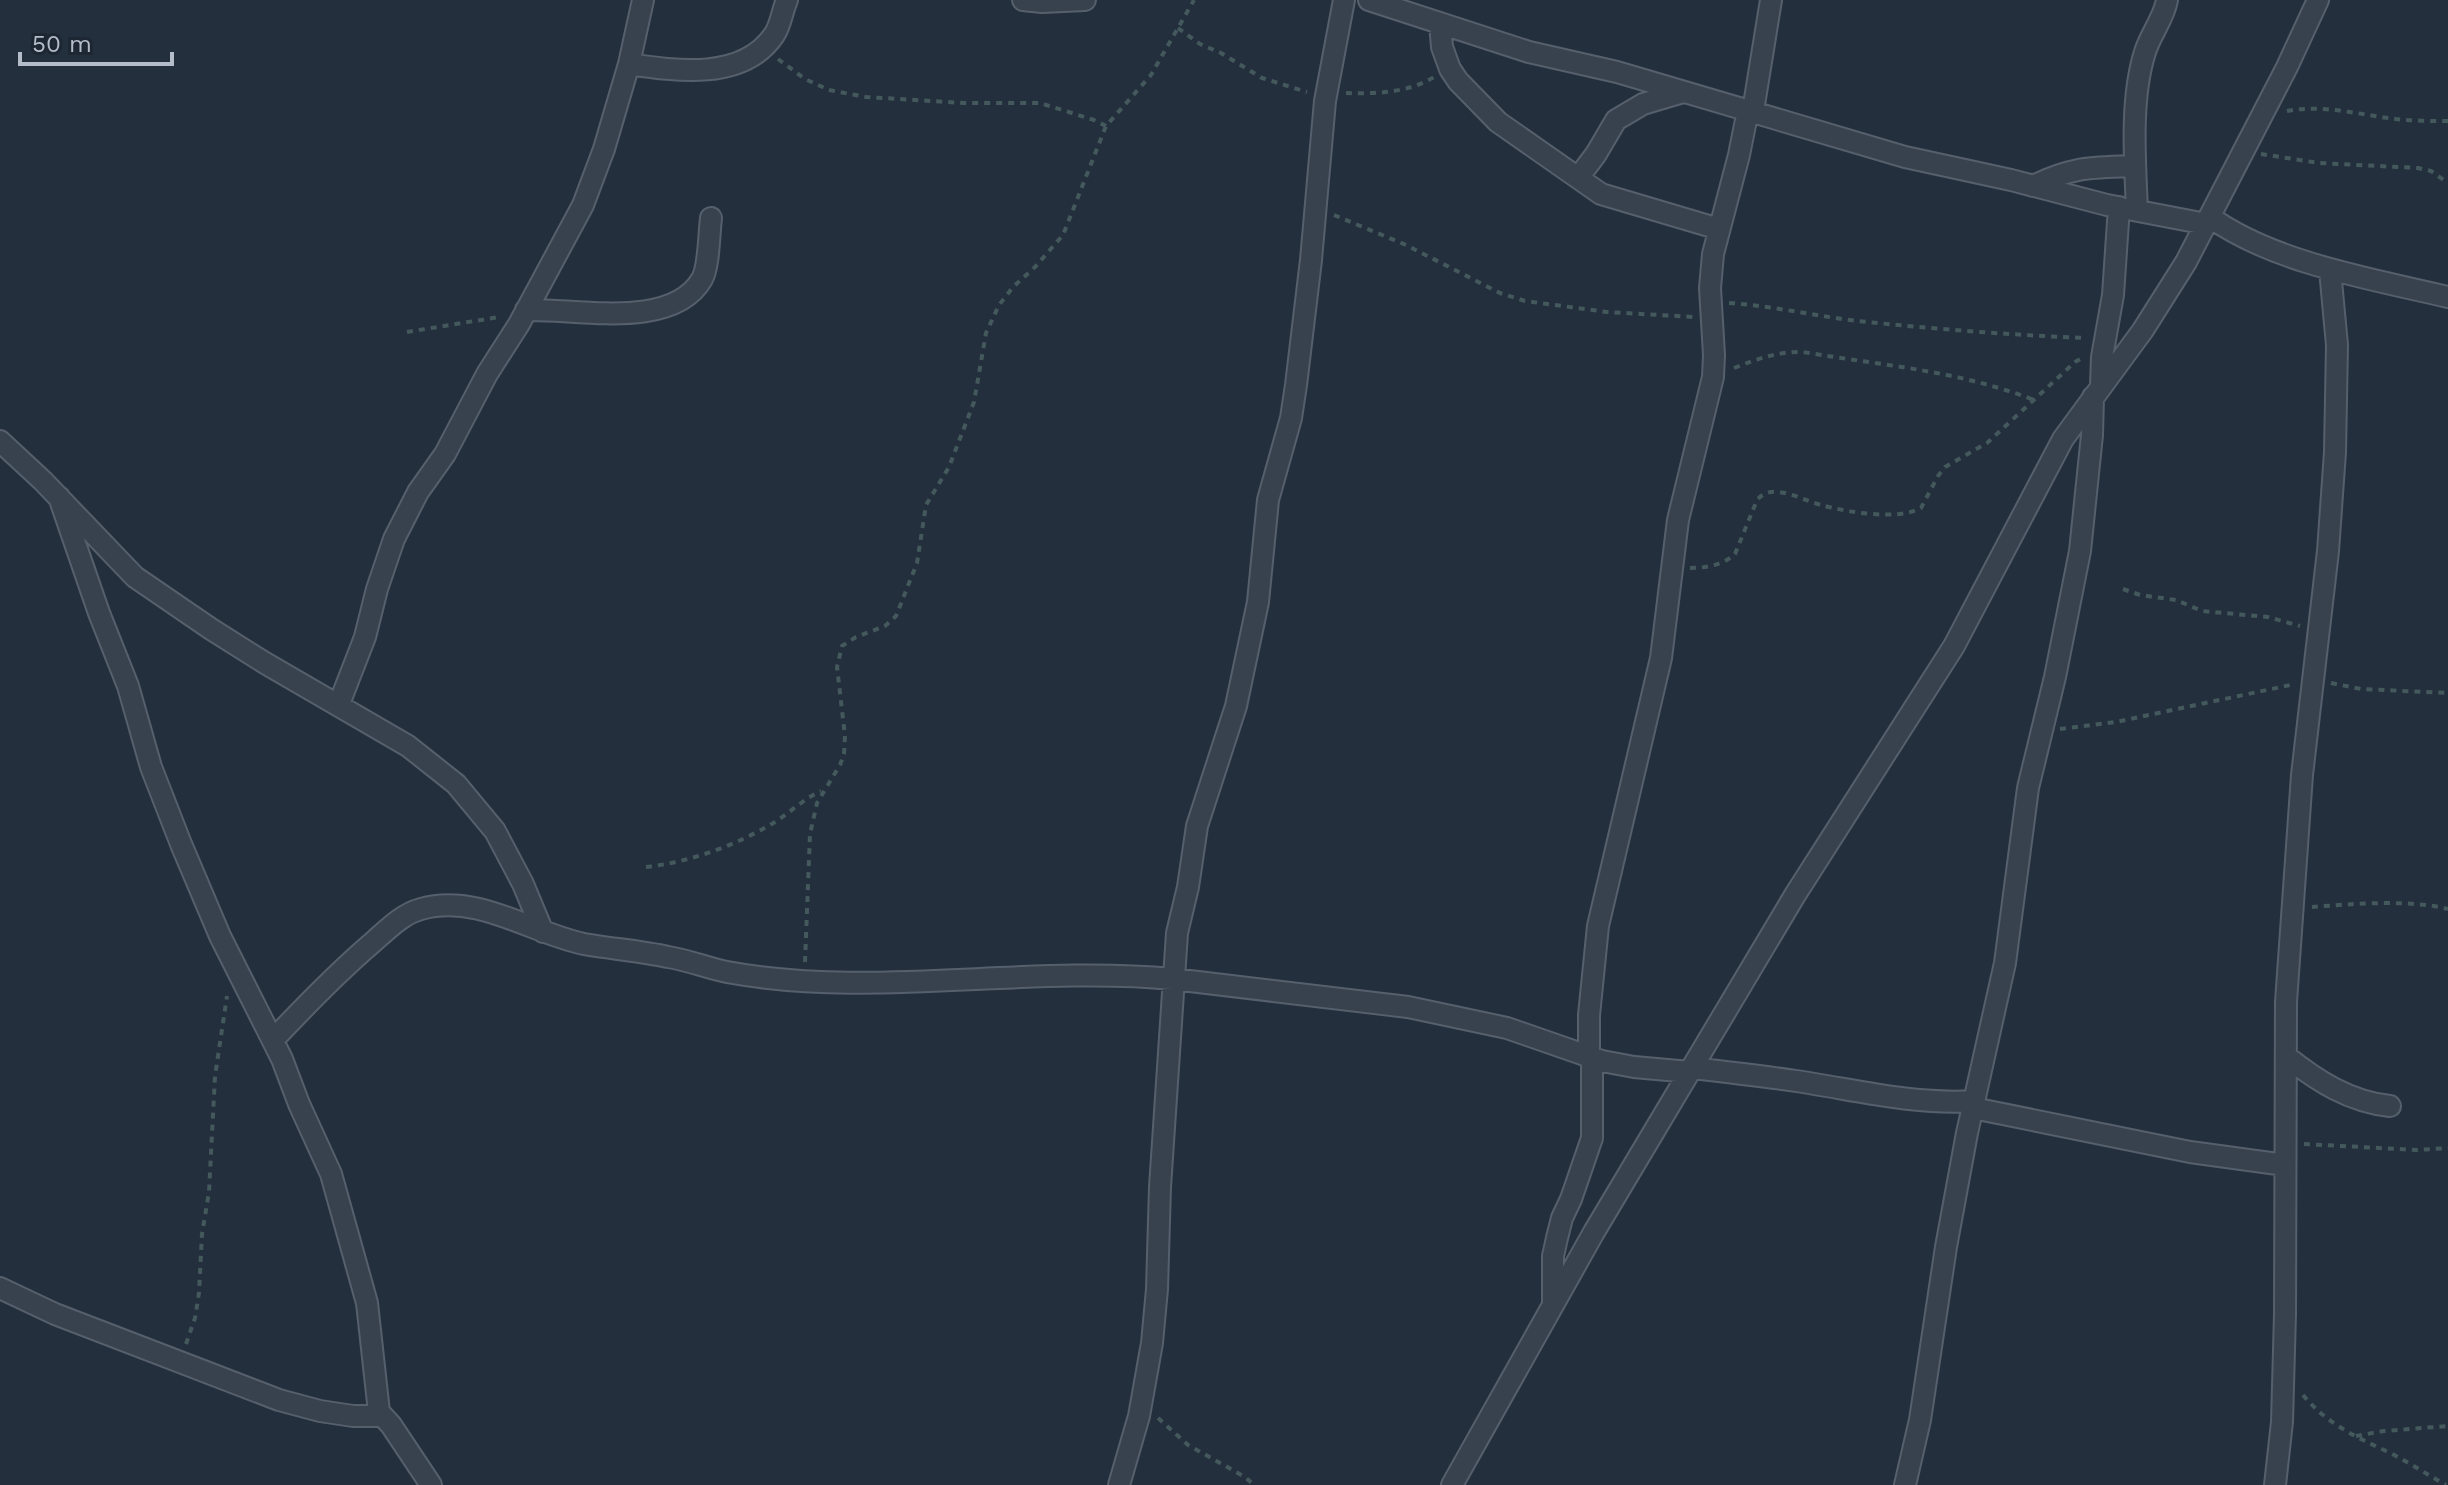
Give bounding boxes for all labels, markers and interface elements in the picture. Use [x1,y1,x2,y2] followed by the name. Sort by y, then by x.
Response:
[20,16,172,66] scale bar
[32,30,92,58] text: 50 m

